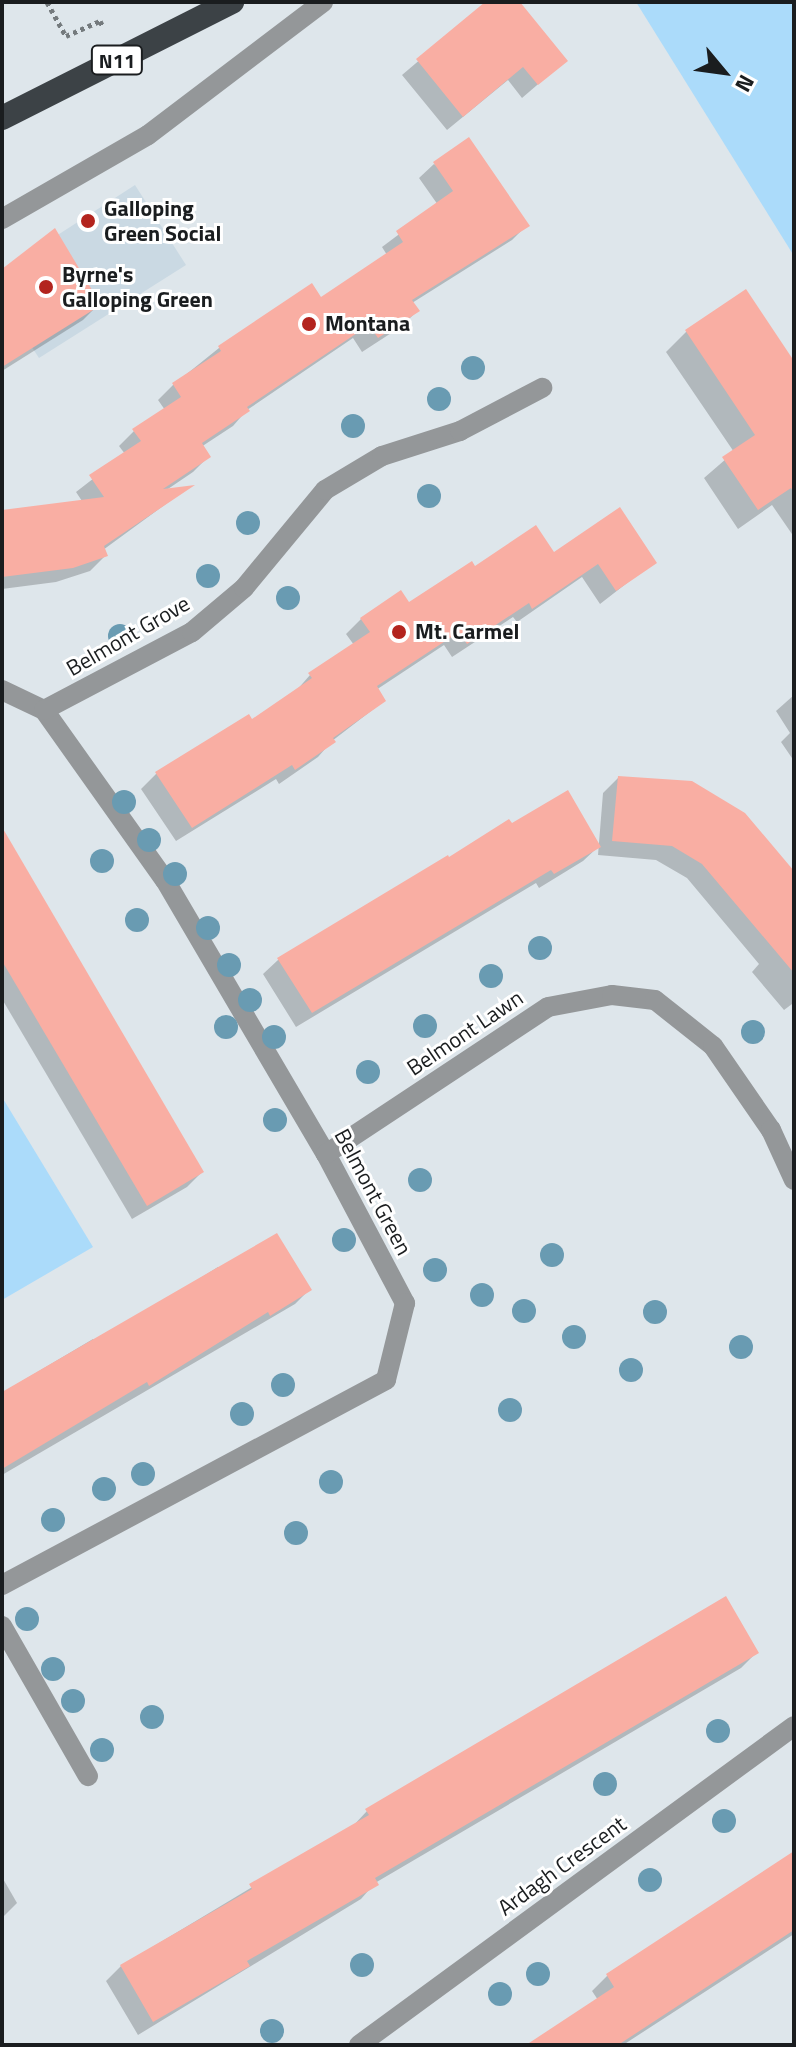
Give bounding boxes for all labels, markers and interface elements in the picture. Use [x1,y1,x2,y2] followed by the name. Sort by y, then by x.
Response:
[684,32,764,112] north arrow
[89,44,145,76] road number: N11
[726,69,764,99] text: N
[104,195,221,246] place label: Galloping Green Social
[79,212,97,230] marker: Galloping Green Social
[62,261,213,312] place label: Byrne's Galloping Green
[37,278,55,296] marker: Byrne's Galloping Green
[325,311,410,337] place label: Montana
[300,315,318,333] marker: Montana
[62,590,194,682] street label: Belmont Grove
[415,619,519,645] place label: Mt. Carmel
[390,623,408,641] marker: Mt. Carmel
[402,985,528,1081] street label: Belmont Lawn
[329,1124,417,1260] street label: Belmont Green
[493,1811,631,1921] street label: Ardagh Crescent

